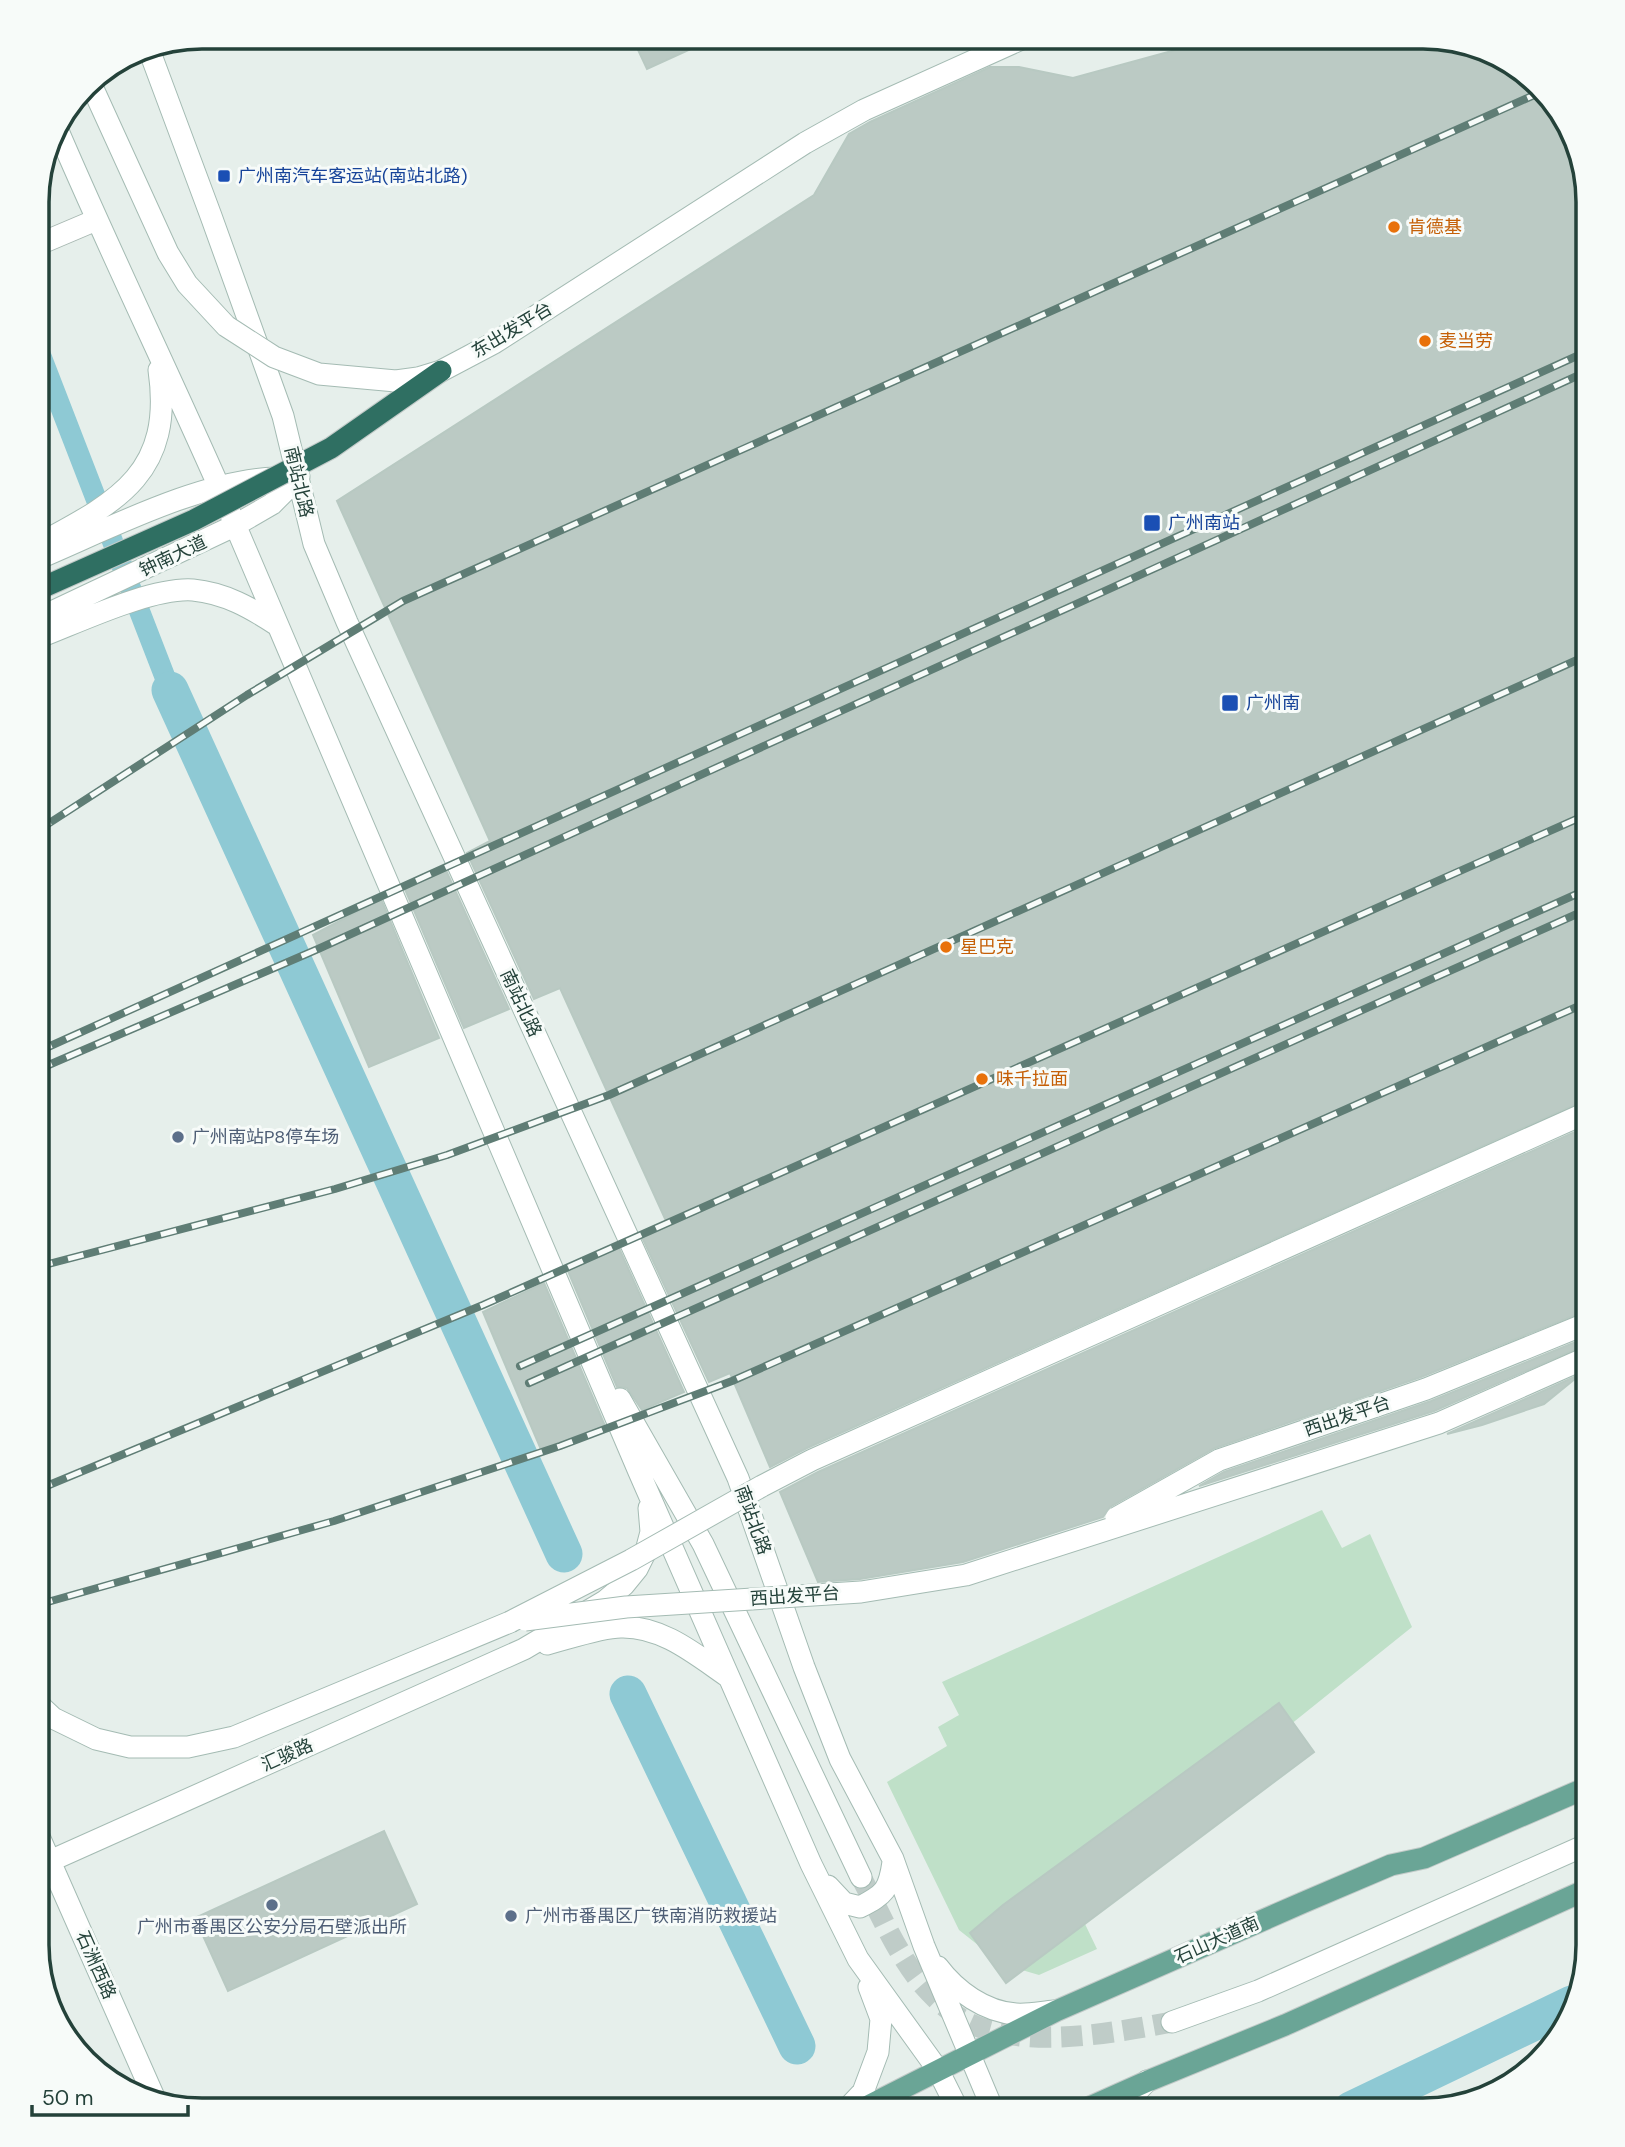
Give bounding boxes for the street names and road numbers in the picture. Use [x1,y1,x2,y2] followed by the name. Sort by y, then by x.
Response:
[467,297,557,363] street label: 东出发平台
[279,444,319,520] street label: 南站北路
[135,530,211,582] street label: 钟南大道
[495,965,547,1041] street label: 南站北路
[1301,1390,1393,1442] street label: 西出发平台
[729,1482,777,1558] street label: 南站北路
[749,1581,841,1611] street label: 西出发平台
[257,1733,317,1777] street label: 汇骏路
[1171,1911,1263,1969] street label: 石山大道南
[70,1927,122,2003] street label: 石洲西路

